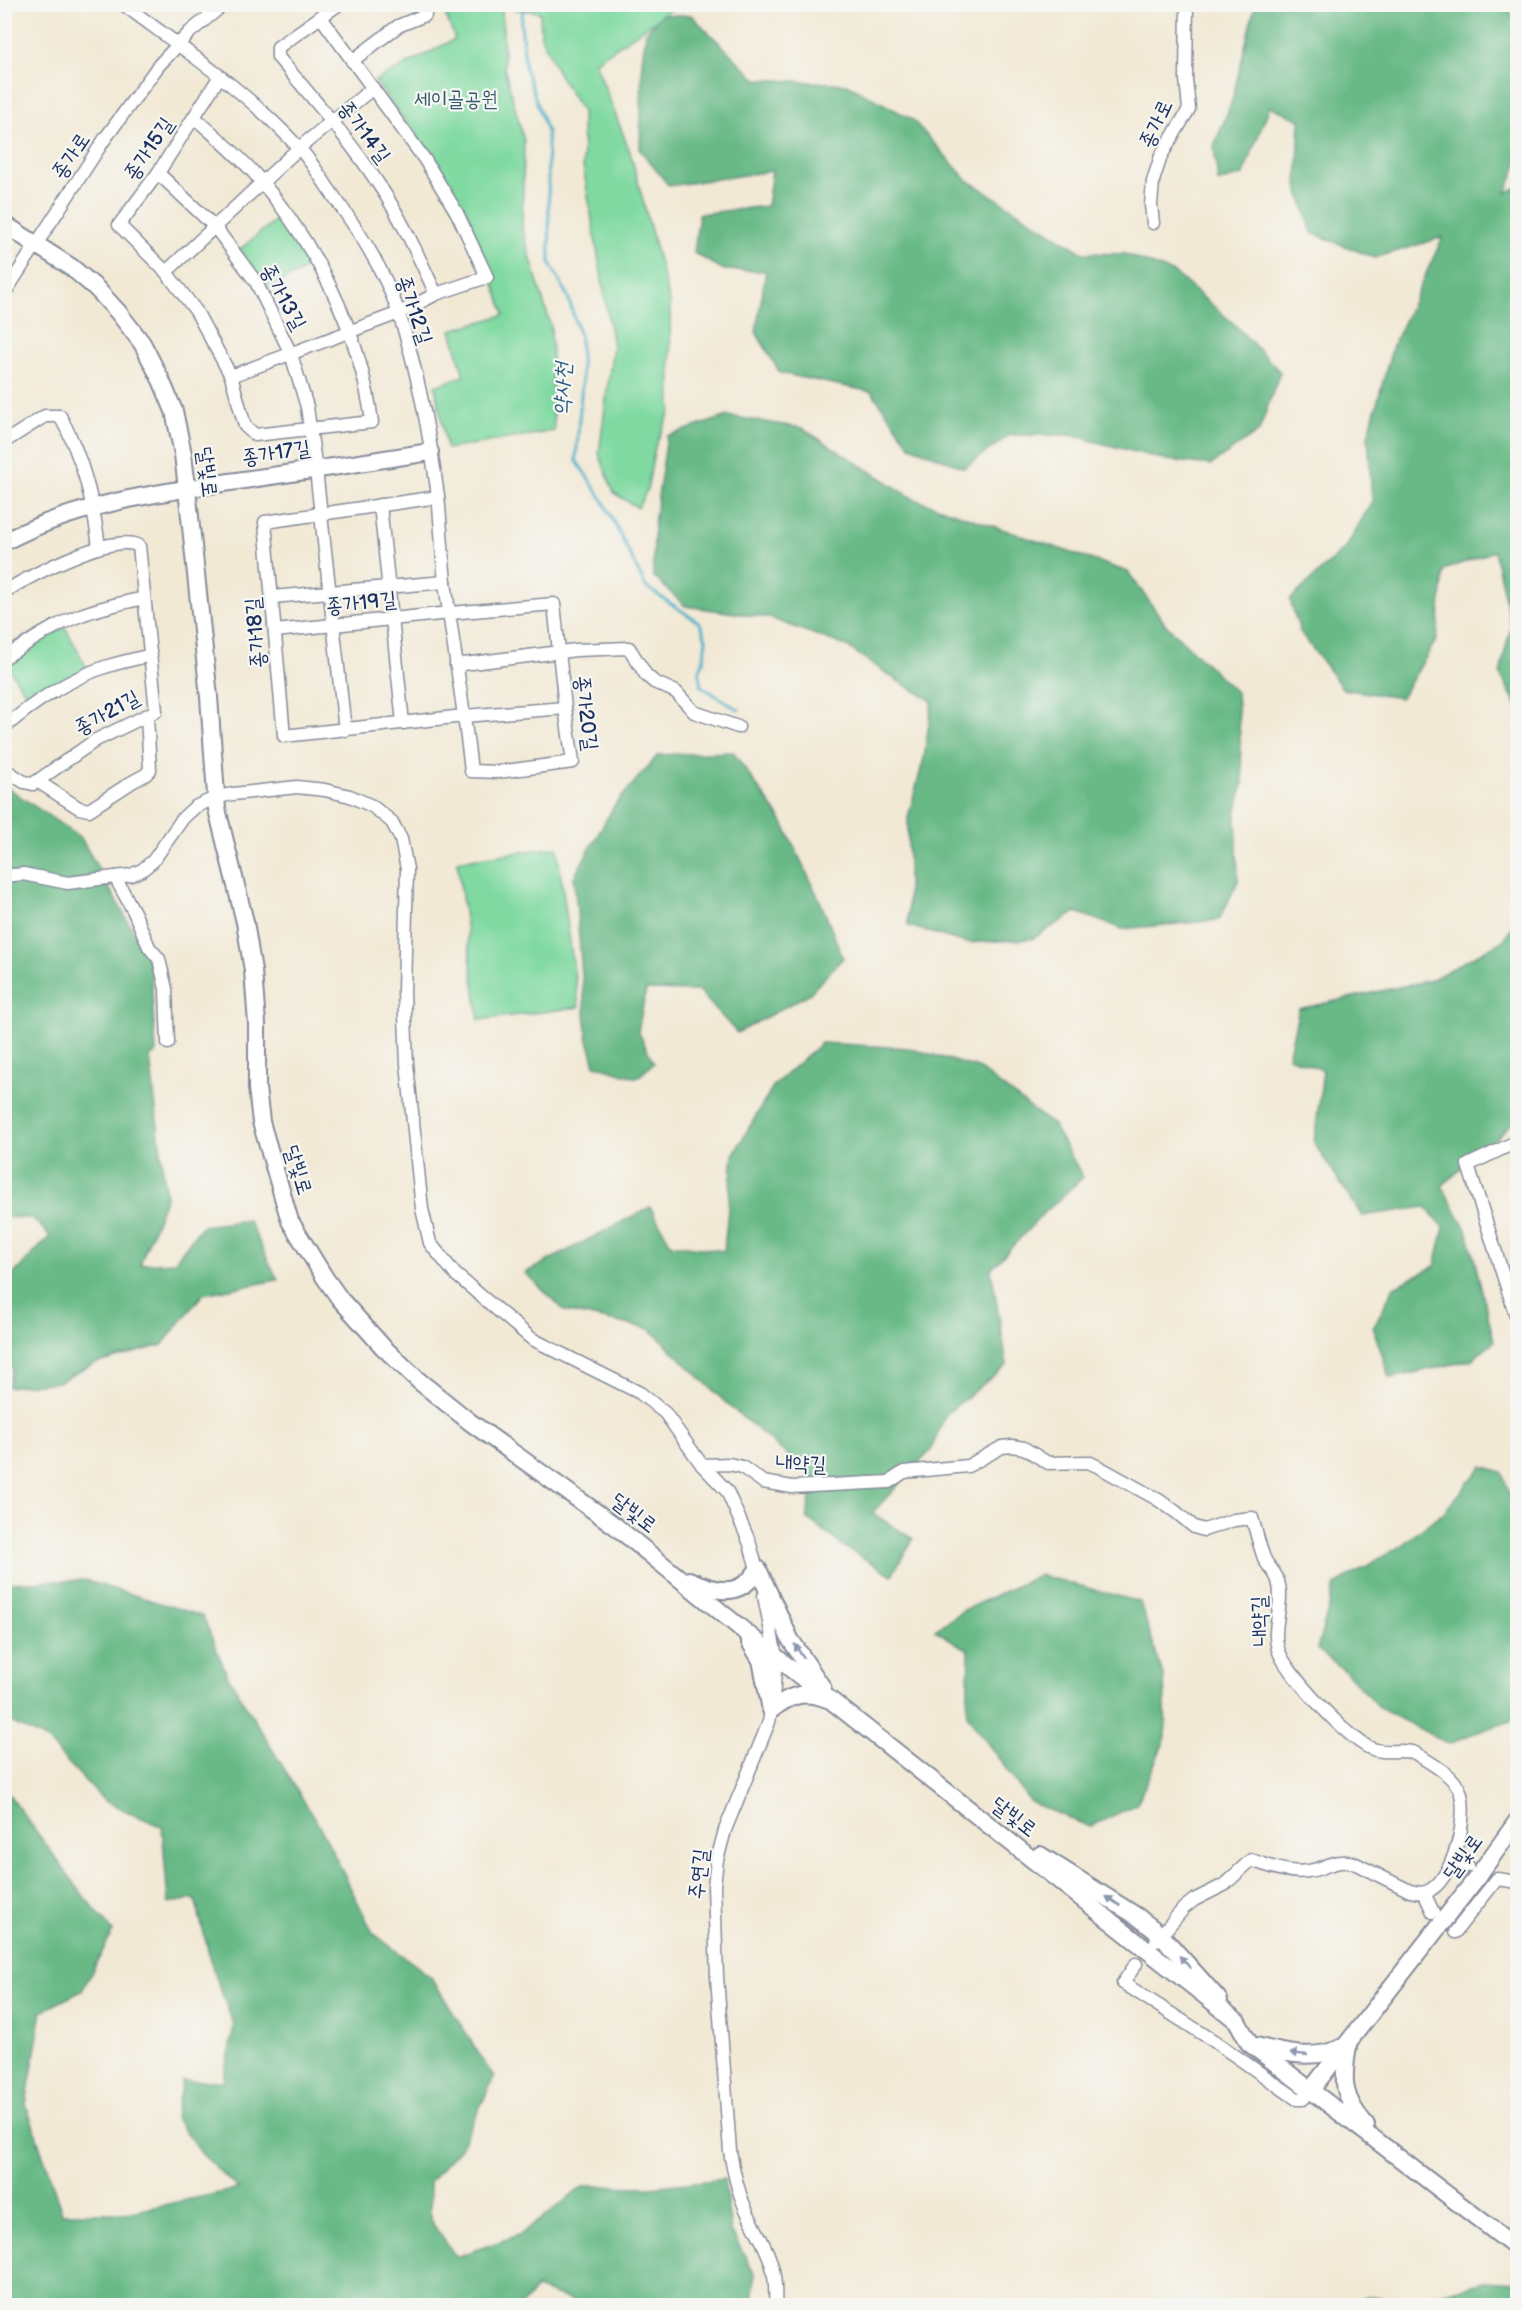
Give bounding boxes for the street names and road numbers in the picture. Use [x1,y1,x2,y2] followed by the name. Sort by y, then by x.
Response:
[332,96,396,168] street label: 종가14길
[1134,96,1178,152] street label: 종가로
[119,113,179,185] street label: 종가15길
[46,128,96,184] street label: 종가로
[255,260,311,335] street label: 종가13길
[391,272,437,348] street label: 종가12길
[240,435,312,471] street label: 종가17길
[192,445,222,499] street label: 달빛로
[324,587,398,619] street label: 종가19길
[240,596,272,669] street label: 종가18길
[569,674,603,752] street label: 종가20길
[70,685,144,741] street label: 종가21길
[279,1142,317,1198] street label: 달빛로
[775,1451,827,1477] street label: 내약길
[606,1488,662,1538] street label: 달빛로
[1247,1595,1273,1647] street label: 내약길
[986,1792,1042,1842] street label: 달빛로
[1438,1829,1488,1885] street label: 달빛로
[684,1847,714,1901] street label: 주연길

